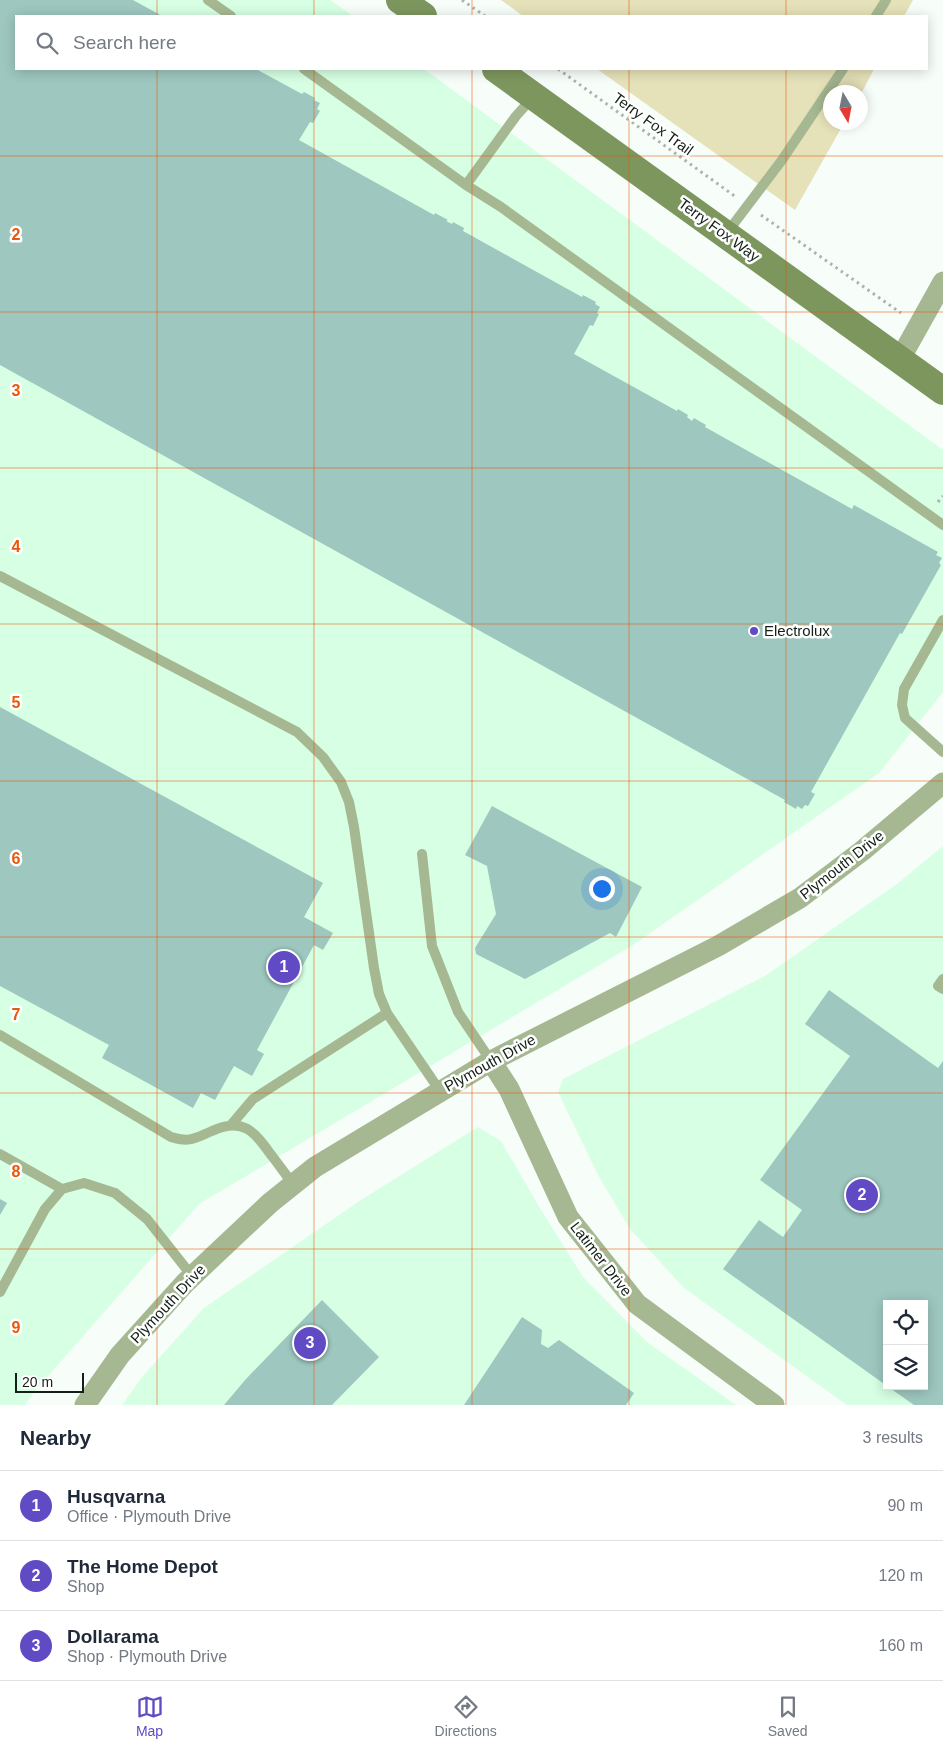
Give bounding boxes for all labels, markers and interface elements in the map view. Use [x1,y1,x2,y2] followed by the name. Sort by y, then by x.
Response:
[15,15,928,70] search box
[33,29,61,57] icon: search
[73,32,177,53] text: Search here
[823,85,868,130] north arrow
[610,89,697,158] street label: Terry Fox Trail
[675,194,764,265] street label: Terry Fox Way
[12,226,21,243] text: 2
[12,382,21,399] text: 3
[12,538,21,555] text: 4
[764,622,830,639] place label: Electrolux
[748,625,760,637] marker: Electrolux
[12,694,21,711] text: 5
[796,827,887,903] street label: Plymouth Drive
[12,850,21,867] text: 6
[589,876,615,902] your location
[268,948,300,986] pin: 1
[12,1006,21,1023] text: 7
[441,1030,538,1095] street label: Plymouth Drive
[12,1163,21,1180] text: 8
[846,1176,878,1214] pin: 2
[567,1218,636,1299] street label: Latimer Drive
[127,1261,209,1347] street label: Plymouth Drive
[883,1300,928,1390] map controls
[883,1300,928,1345] button: locate
[12,1319,21,1336] text: 9
[294,1324,326,1362] pin: 3
[883,1345,928,1390] button: layers
[15,1370,84,1393] scale bar
[22,1374,53,1390] text: 20 m
[20,1426,91,1449] text: Nearby
[863,1429,923,1446] text: 3 results
[67,1486,165,1507] text: Husqvarna
[32,1497,40,1514] text: 1
[887,1497,923,1514] text: 90 m
[67,1508,231,1525] text: Office · Plymouth Drive
[67,1556,218,1577] text: The Home Depot
[32,1567,40,1584] text: 2
[879,1567,923,1584] text: 120 m
[67,1578,104,1595] text: Shop
[67,1626,159,1647] text: Dollarama
[32,1637,40,1654] text: 3
[879,1637,923,1654] text: 160 m
[67,1648,227,1665] text: Shop · Plymouth Drive
[136,1693,164,1739] tab: Map
[435,1693,497,1739] tab: Directions
[768,1693,807,1739] tab: Saved

